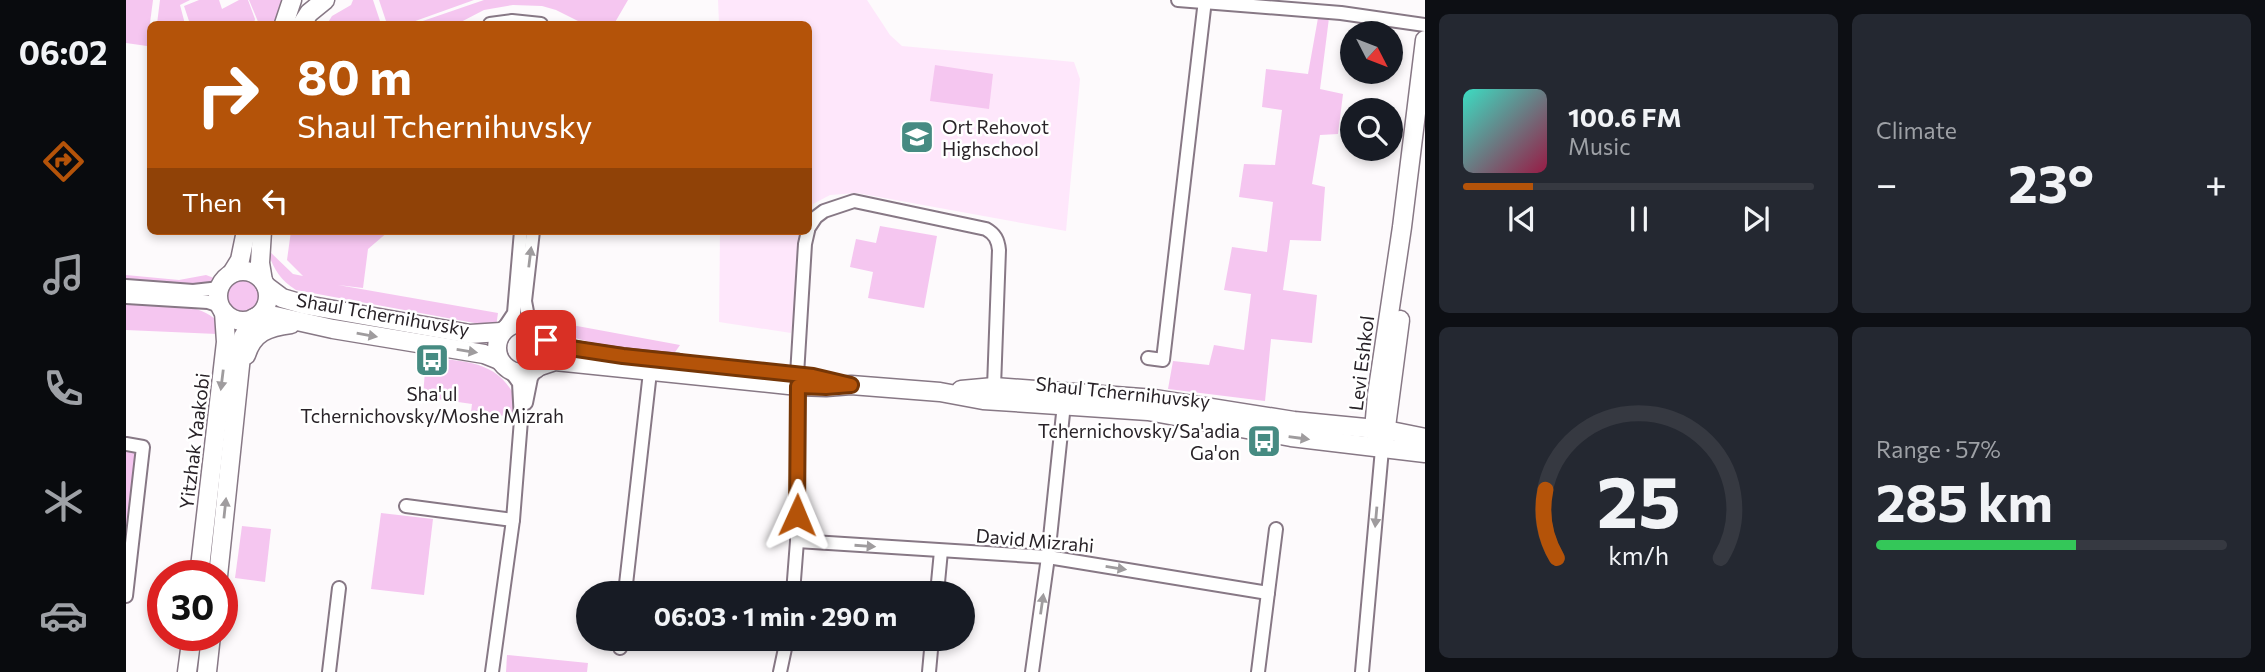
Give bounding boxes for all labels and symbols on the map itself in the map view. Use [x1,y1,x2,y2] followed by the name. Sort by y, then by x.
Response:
[1340,21,1404,84] north arrow
[942,115,1049,160] place label: Ort Rehovot Highschool
[898,118,936,156] school or university icon: Ort Rehovot Highschool
[525,246,536,268] one-way arrow
[295,287,471,341] street label: Shaul Tchernihuvsky
[516,310,576,370] pin
[1344,314,1378,412] street label: Levi Eshkol
[356,330,378,341] one-way arrow
[413,341,451,379] bus stop icon: Sha'ul Tchernichovsky/Moshe Mizrah
[456,346,478,357] one-way arrow
[216,369,227,391] one-way arrow
[1035,371,1212,413] street label: Shaul Tchernihuvsky
[174,372,214,510] street label: Yitzhak Yaakobi
[300,382,564,427] place label: Sha'ul Tchernichovsky/Moshe Mizrah
[1038,419,1240,464] place label: Tchernichovsky/Sa'adia Ga'on
[1245,422,1283,460] bus stop icon: Tchernichovsky/Sa'adia Ga'on
[1288,433,1310,444] one-way arrow
[760,478,834,552] position arrow
[220,497,231,519] one-way arrow
[1370,506,1381,528] one-way arrow
[975,523,1095,557] street label: David Mizrahi
[854,541,876,552] one-way arrow
[147,560,238,651] speed limit sign: 30
[1105,563,1127,574] one-way arrow
[1036,593,1047,615] one-way arrow

